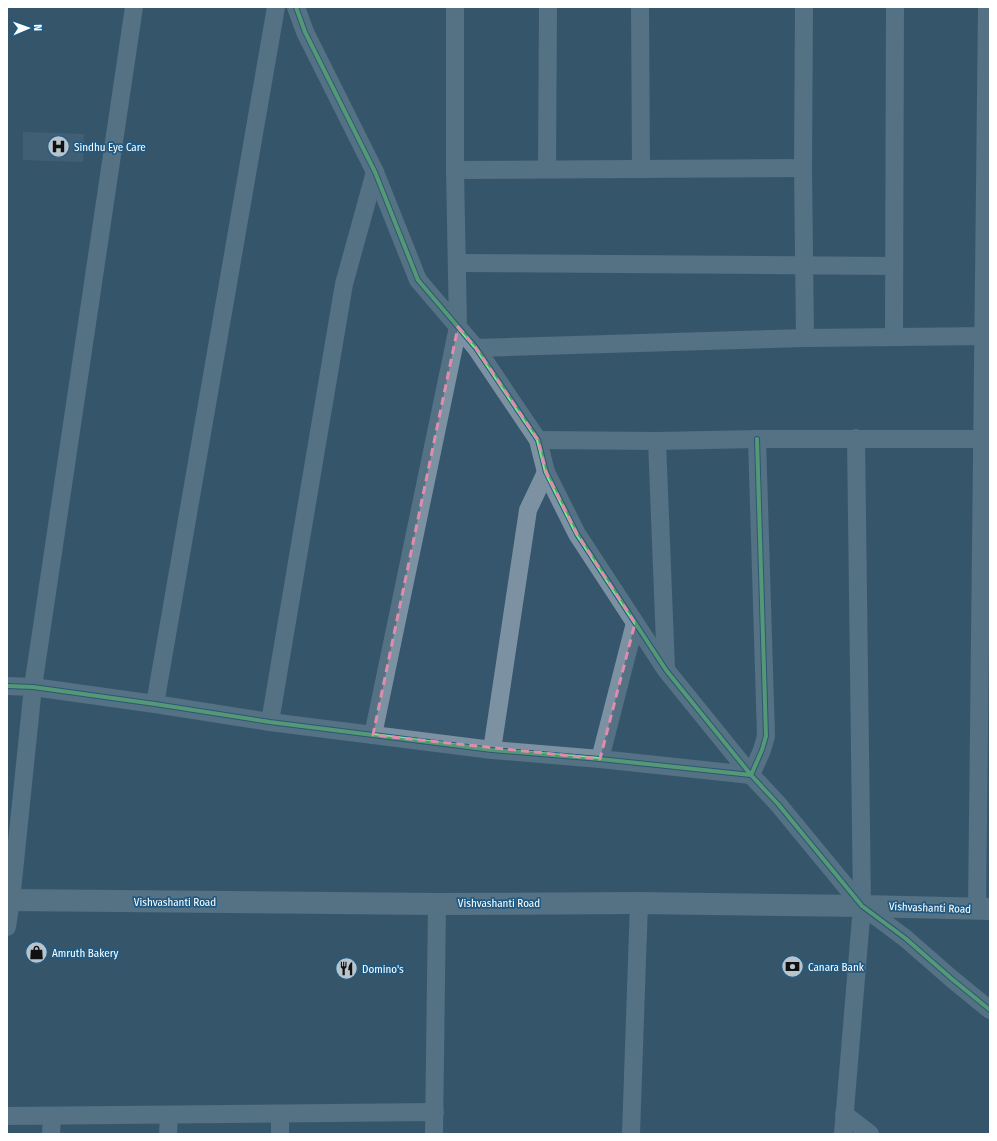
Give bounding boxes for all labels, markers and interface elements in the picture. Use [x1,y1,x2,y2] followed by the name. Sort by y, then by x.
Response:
[8,8,48,48] north arrow
[31,24,44,31] text: N
[46,134,72,160] hospital icon: Sindhu Eye Care
[74,141,146,154] place label: Sindhu Eye Care
[134,896,216,909] street label: Vishvashanti Road
[458,897,540,910] street label: Vishvashanti Road
[889,900,971,916] street label: Vishvashanti Road
[23,940,49,966] shop icon: Amruth Bakery
[52,947,119,960] place label: Amruth Bakery
[780,954,806,980] bank icon: Canara Bank
[333,956,359,982] restaurant icon: Domino's
[808,961,865,974] place label: Canara Bank
[362,963,404,976] place label: Domino's

